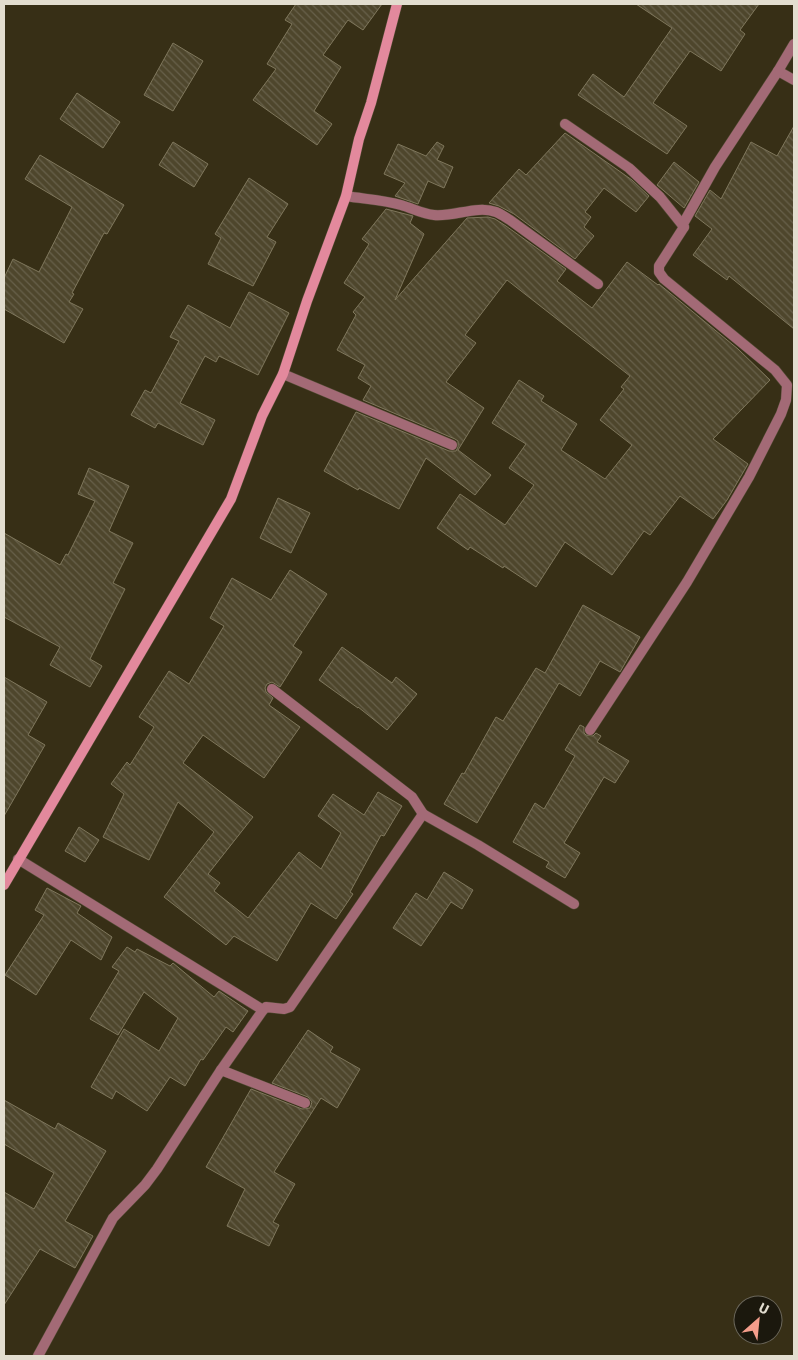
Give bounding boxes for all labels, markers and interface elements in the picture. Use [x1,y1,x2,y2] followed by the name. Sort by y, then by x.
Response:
[733,1295,783,1345] north arrow
[756,1299,772,1319] text: U

